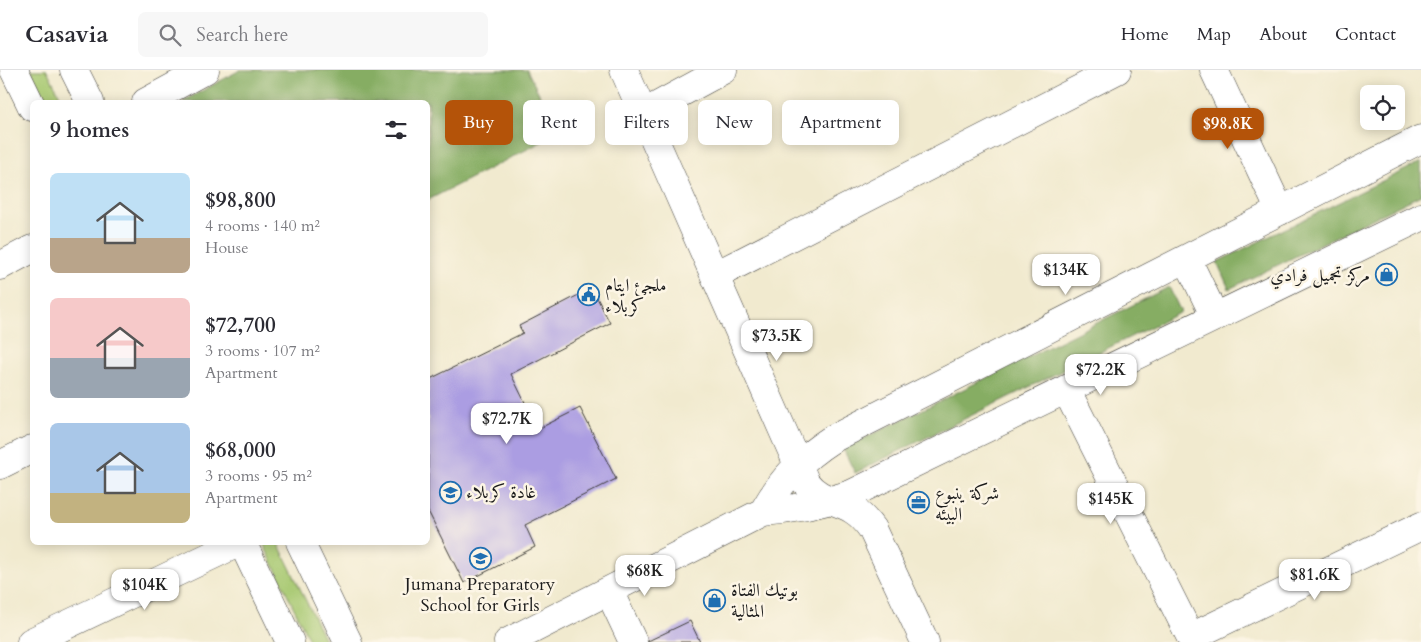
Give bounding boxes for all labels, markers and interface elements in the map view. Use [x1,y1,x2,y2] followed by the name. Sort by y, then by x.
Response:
[138,12,488,57] search box
[25,18,108,51] text: Casavia
[156,21,184,49] icon: search
[196,22,288,48] text: Search here
[1121,22,1169,47] text: Home
[1197,22,1231,47] text: Map
[1259,22,1307,47] text: About
[1335,22,1396,47] text: Contact
[1360,85,1405,130] map controls
[1360,85,1405,130] button: locate
[445,100,513,145] chip: Buy
[523,100,595,145] chip: Rent
[605,100,688,145] chip: Filters
[698,100,772,145] chip: New
[782,100,899,145] chip: Apartment
[1187,108,1269,150] pin: $98.8K
[1203,113,1253,135] text: $98.8K
[50,116,129,145] text: 9 homes
[382,116,410,144] icon: filters
[205,186,276,215] text: $98,800
[90,193,150,253] icon: home
[205,215,320,237] text: 4 rooms · 140 m²
[205,237,248,259] text: House
[1031,254,1101,296] pin: $134K
[1043,259,1089,281] text: $134K
[1270,263,1370,290] place label: مركز تجميل فرادي
[1374,263,1398,287] shop icon: مركز تجميل فرادي
[605,273,666,319] place label: ملجئ ايتام كربلاء
[577,283,601,307] public building icon: ملجئ ايتام كربلاء
[205,311,276,340] text: $72,700
[90,318,150,378] icon: home
[736,320,818,362] pin: $73.5K
[752,325,802,347] text: $73.5K
[205,340,320,362] text: 3 rooms · 107 m²
[1060,354,1142,396] pin: $72.2K
[1076,359,1126,381] text: $72.2K
[205,362,278,384] text: Apartment
[466,402,548,445] pin: $72.7K
[482,408,532,430] text: $72.7K
[205,436,276,465] text: $68,000
[90,443,150,503] icon: home
[205,465,312,487] text: 3 rooms · 95 m²
[438,480,462,504] school or university icon: غادة كربلاء
[466,480,536,505] place label: غادة كربلاء
[935,481,999,527] place label: شركة ينبوع البيئه
[1076,482,1146,525] pin: $145K
[205,487,278,509] text: Apartment
[1088,488,1134,510] text: $145K
[907,491,931,515] office icon: شركة ينبوع البيئه
[468,547,492,571] school or university icon: Jumana Preparatory School for Girls
[615,554,675,597] pin: $68K
[1274,558,1356,601] pin: $81.6K
[626,560,664,582] text: $68K
[1290,564,1340,586] text: $81.6K
[110,568,180,611] pin: $104K
[402,572,556,618] place label: Jumana Preparatory School for Girls
[122,574,168,596] text: $104K
[731,578,798,624] place label: بوتيك الفتاة المثالية
[703,588,727,612] shop icon: بوتيك الفتاة المثالية

